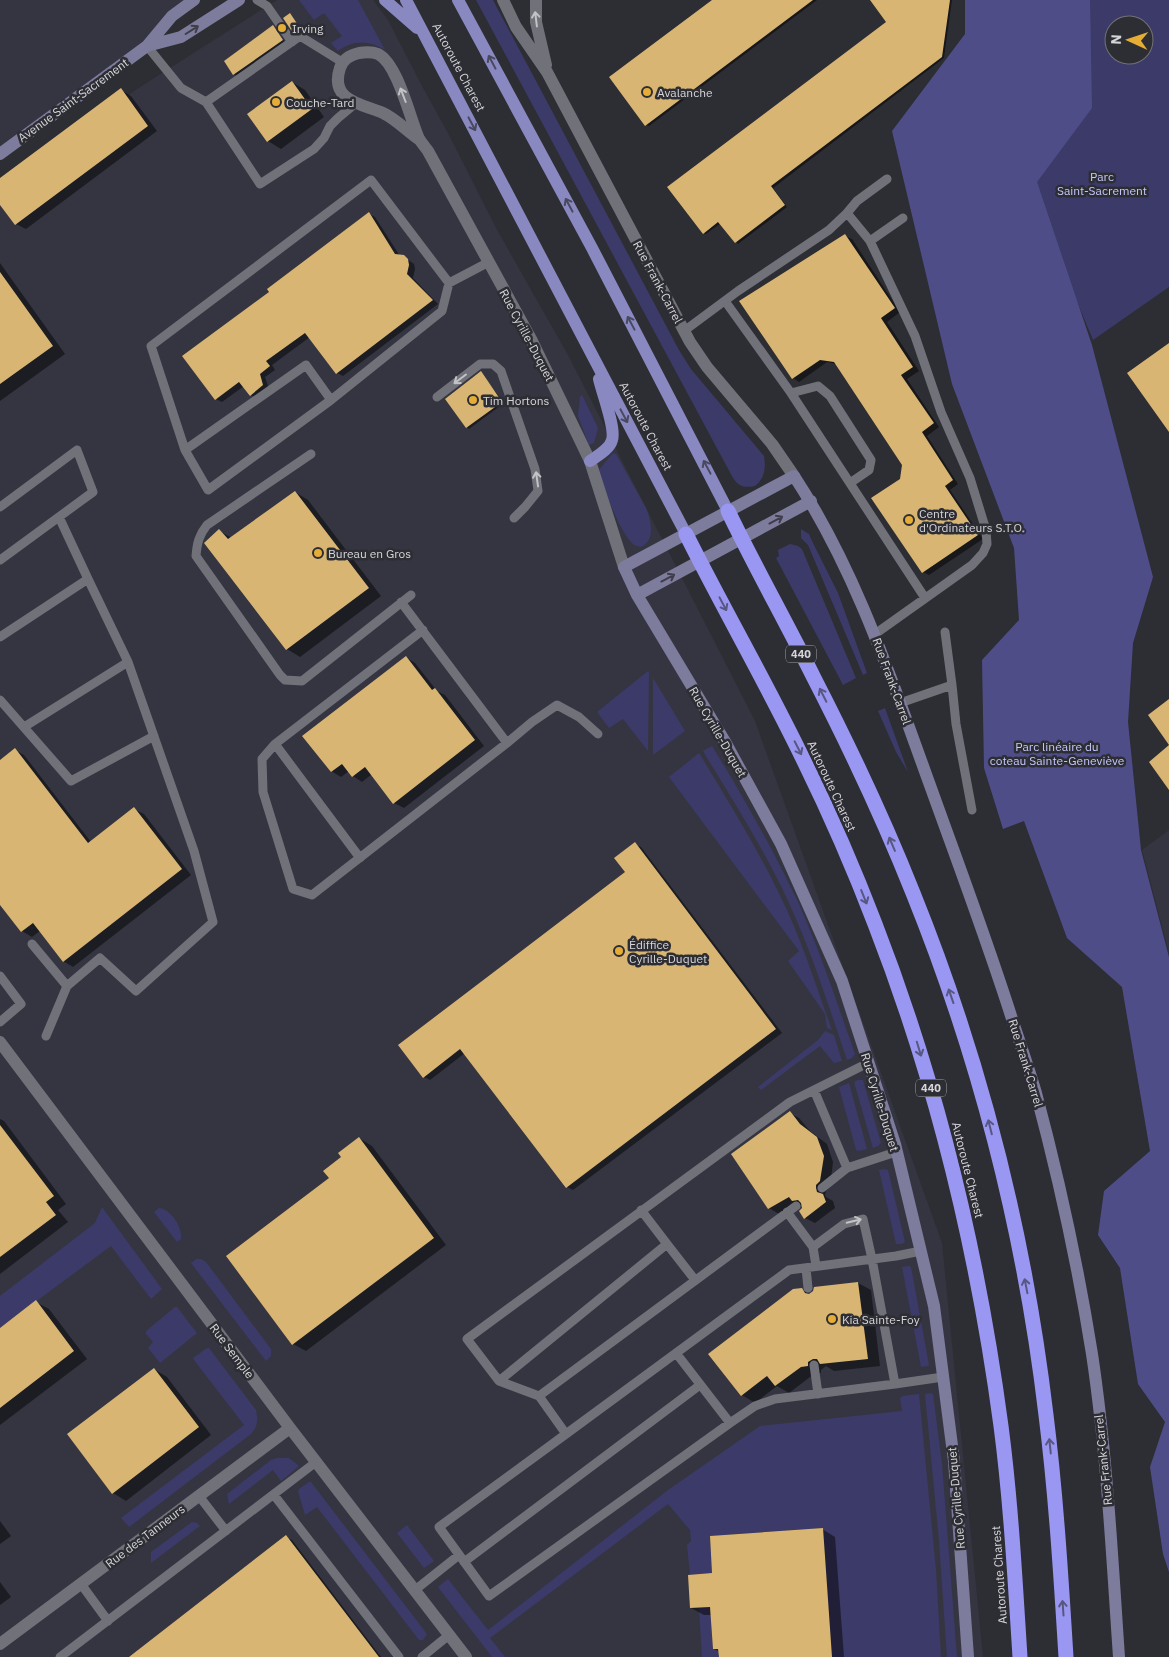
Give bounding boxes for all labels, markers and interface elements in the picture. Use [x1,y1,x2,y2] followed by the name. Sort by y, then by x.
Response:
[531,12,541,28] one-way arrow
[1104,15,1154,65] north arrow
[429,20,489,114] street label: Autoroute Charest
[292,21,324,36] place label: Irving
[276,22,288,34] marker: Irving
[185,24,199,34] one-way arrow
[1107,34,1125,45] text: N
[15,55,131,145] street label: Avenue Saint-Sacrement
[487,55,496,70] one-way arrow
[657,85,713,100] place label: Avalanche
[641,86,653,98] marker: Avalanche
[397,88,407,103] one-way arrow
[286,95,354,110] place label: Couche-Tard
[270,96,282,108] marker: Couche-Tard
[468,116,477,131] one-way arrow
[1057,169,1147,198] park label: Parc Saint-Sacrement
[564,198,573,213] one-way arrow
[630,238,686,326] street label: Rue Frank-Carrel
[496,286,558,384] street label: Rue Cyrille-Duquet
[626,316,635,331] one-way arrow
[454,374,467,385] one-way arrow
[616,379,676,473] street label: Autoroute Charest
[483,393,550,408] place label: Tim Hortons
[467,394,479,406] marker: Tim Hortons
[619,408,629,423] one-way arrow
[702,460,711,475] one-way arrow
[531,471,541,487] one-way arrow
[919,506,1025,535] place label: Centre d'Ordinateurs S.T.O.
[903,514,915,526] marker: Centre d'Ordinateurs S.T.O.
[769,515,784,525] one-way arrow
[328,546,411,561] place label: Bureau en Gros
[312,547,324,559] marker: Bureau en Gros
[660,573,675,582] one-way arrow
[718,597,728,611] one-way arrow
[869,636,915,726] street label: Rue Frank-Carrel
[786,646,816,662] road number: 440
[686,684,750,780] street label: Rue Cyrille-Duquet
[818,688,827,703] one-way arrow
[804,738,860,834] street label: Autoroute Charest
[990,739,1125,768] park label: Parc linéaire du coteau Sainte-Geneviève
[794,740,803,755] one-way arrow
[887,837,897,852] one-way arrow
[860,888,869,904] one-way arrow
[629,937,707,966] place label: Édiffice Cyrille-Duquet
[613,945,625,957] marker: Édiffice Cyrille-Duquet
[946,989,955,1004] one-way arrow
[1005,1017,1047,1109] street label: Rue Frank-Carrel
[915,1041,924,1057] one-way arrow
[858,1051,902,1153] street label: Rue Cyrille-Duquet
[916,1080,946,1096] road number: 440
[949,1120,987,1220] street label: Autoroute Charest
[985,1120,994,1136] one-way arrow
[845,1216,861,1225] one-way arrow
[1020,1278,1030,1294] one-way arrow
[842,1312,920,1327] place label: Kia Sainte-Foy
[826,1313,838,1325] marker: Kia Sainte-Foy
[207,1321,258,1382] street label: Rue Semple
[1091,1414,1115,1506] street label: Rue Frank-Carrel
[1045,1439,1055,1455] one-way arrow
[944,1446,968,1550] street label: Rue Cyrille-Duquet
[102,1501,188,1571] street label: Rue des Tanneurs
[988,1525,1010,1625] street label: Autoroute Charest
[1058,1601,1068,1617] one-way arrow

